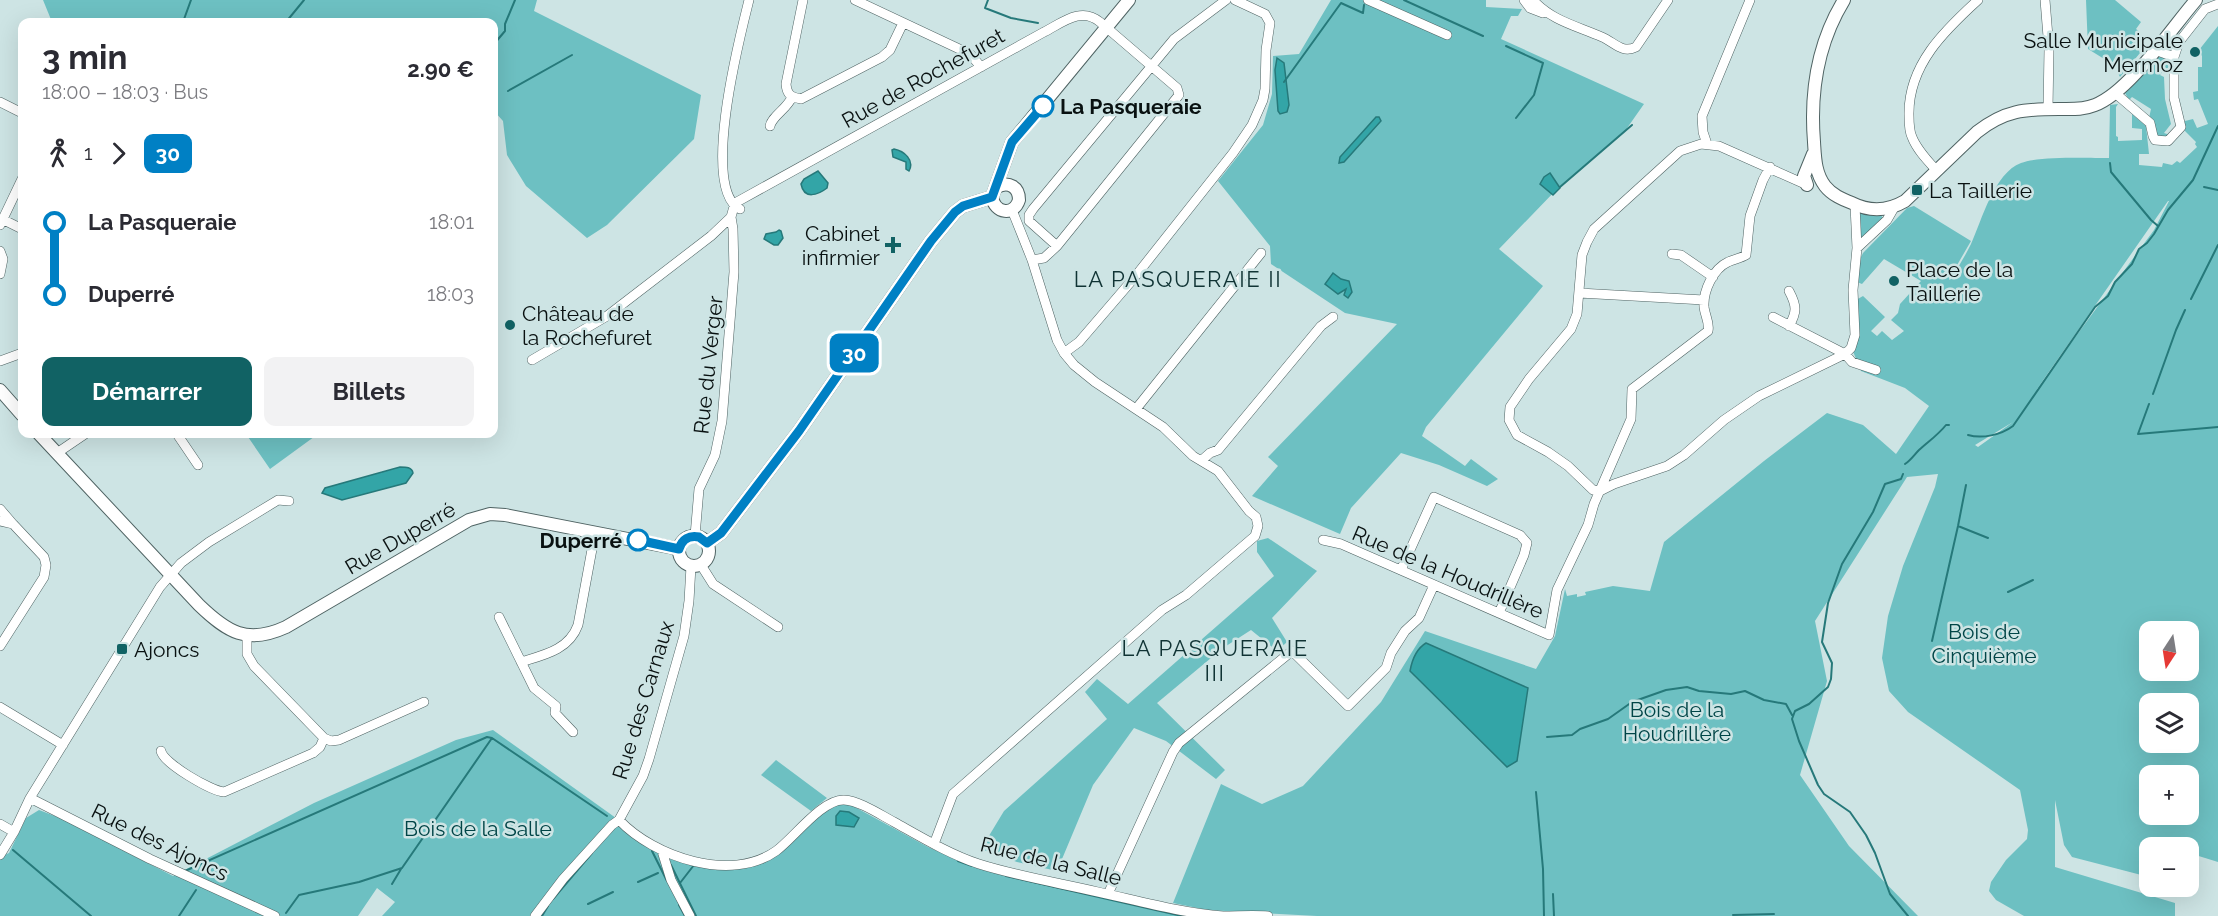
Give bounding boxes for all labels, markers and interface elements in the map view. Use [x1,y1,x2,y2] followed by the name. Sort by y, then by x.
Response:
[837,23,1009,133] street label: Rue de Rochefuret
[2023,28,2183,77] place label: Salle Municipale Mermoz
[42,38,127,77] text: 3 min
[2188,45,2202,59] marker: Salle Municipale Mermoz
[407,56,474,82] text: 2.90 €
[42,80,208,104] text: 18:00 – 18:03 · Bus
[1060,94,1202,119] place label: La Pasqueraie
[1032,95,1054,117] marker: La Pasqueraie
[42,137,75,170] icon: walk
[102,137,135,170] icon: forward
[84,141,93,165] text: 1
[156,141,180,166] text: 30
[1929,178,2032,203] place label: La Taillerie
[1910,183,1924,197] marker: La Taillerie
[88,209,236,235] text: La Pasqueraie
[429,210,474,234] text: 18:01
[802,221,881,270] place label: Cabinet infirmier
[884,236,902,254] marker: Cabinet infirmier
[1906,257,2013,306] place label: Place de la Taillerie
[1074,266,1282,292] district label: LA PASQUERAIE II
[1887,274,1901,288] marker: Place de la Taillerie
[88,281,175,307] text: Duperré
[427,282,474,306] text: 18:03
[688,294,728,435] street label: Rue du Verger
[522,301,652,350] place label: Château de la Rochefuret
[503,318,517,332] marker: Château de la Rochefuret
[827,334,881,372] line badge: 30
[842,341,866,366] text: 30
[42,357,252,426] button: Démarrer
[264,357,474,426] button: Billets
[340,496,460,580] street label: Rue Duperré
[1349,520,1547,624] street label: Rue de la Houdrillère
[539,528,622,553] place label: Duperré
[627,529,649,551] marker: Duperré
[607,617,679,782] street label: Rue des Carnaux
[1931,619,2037,668] park label: Bois de Cinquième
[2139,621,2199,681] north arrow
[2139,621,2199,897] map controls
[1121,635,1309,686] district label: LA PASQUERAIE III
[134,637,199,662] place label: Ajoncs
[115,642,129,656] marker: Ajoncs
[2139,693,2199,753] button: layers
[1623,697,1731,746] park label: Bois de la Houdrillère
[2139,765,2199,825] button: +
[87,798,233,886] street label: Rue des Ajoncs
[404,816,552,841] park label: Bois de la Salle
[978,831,1124,891] street label: Rue de la Salle
[2139,837,2199,897] button: −

